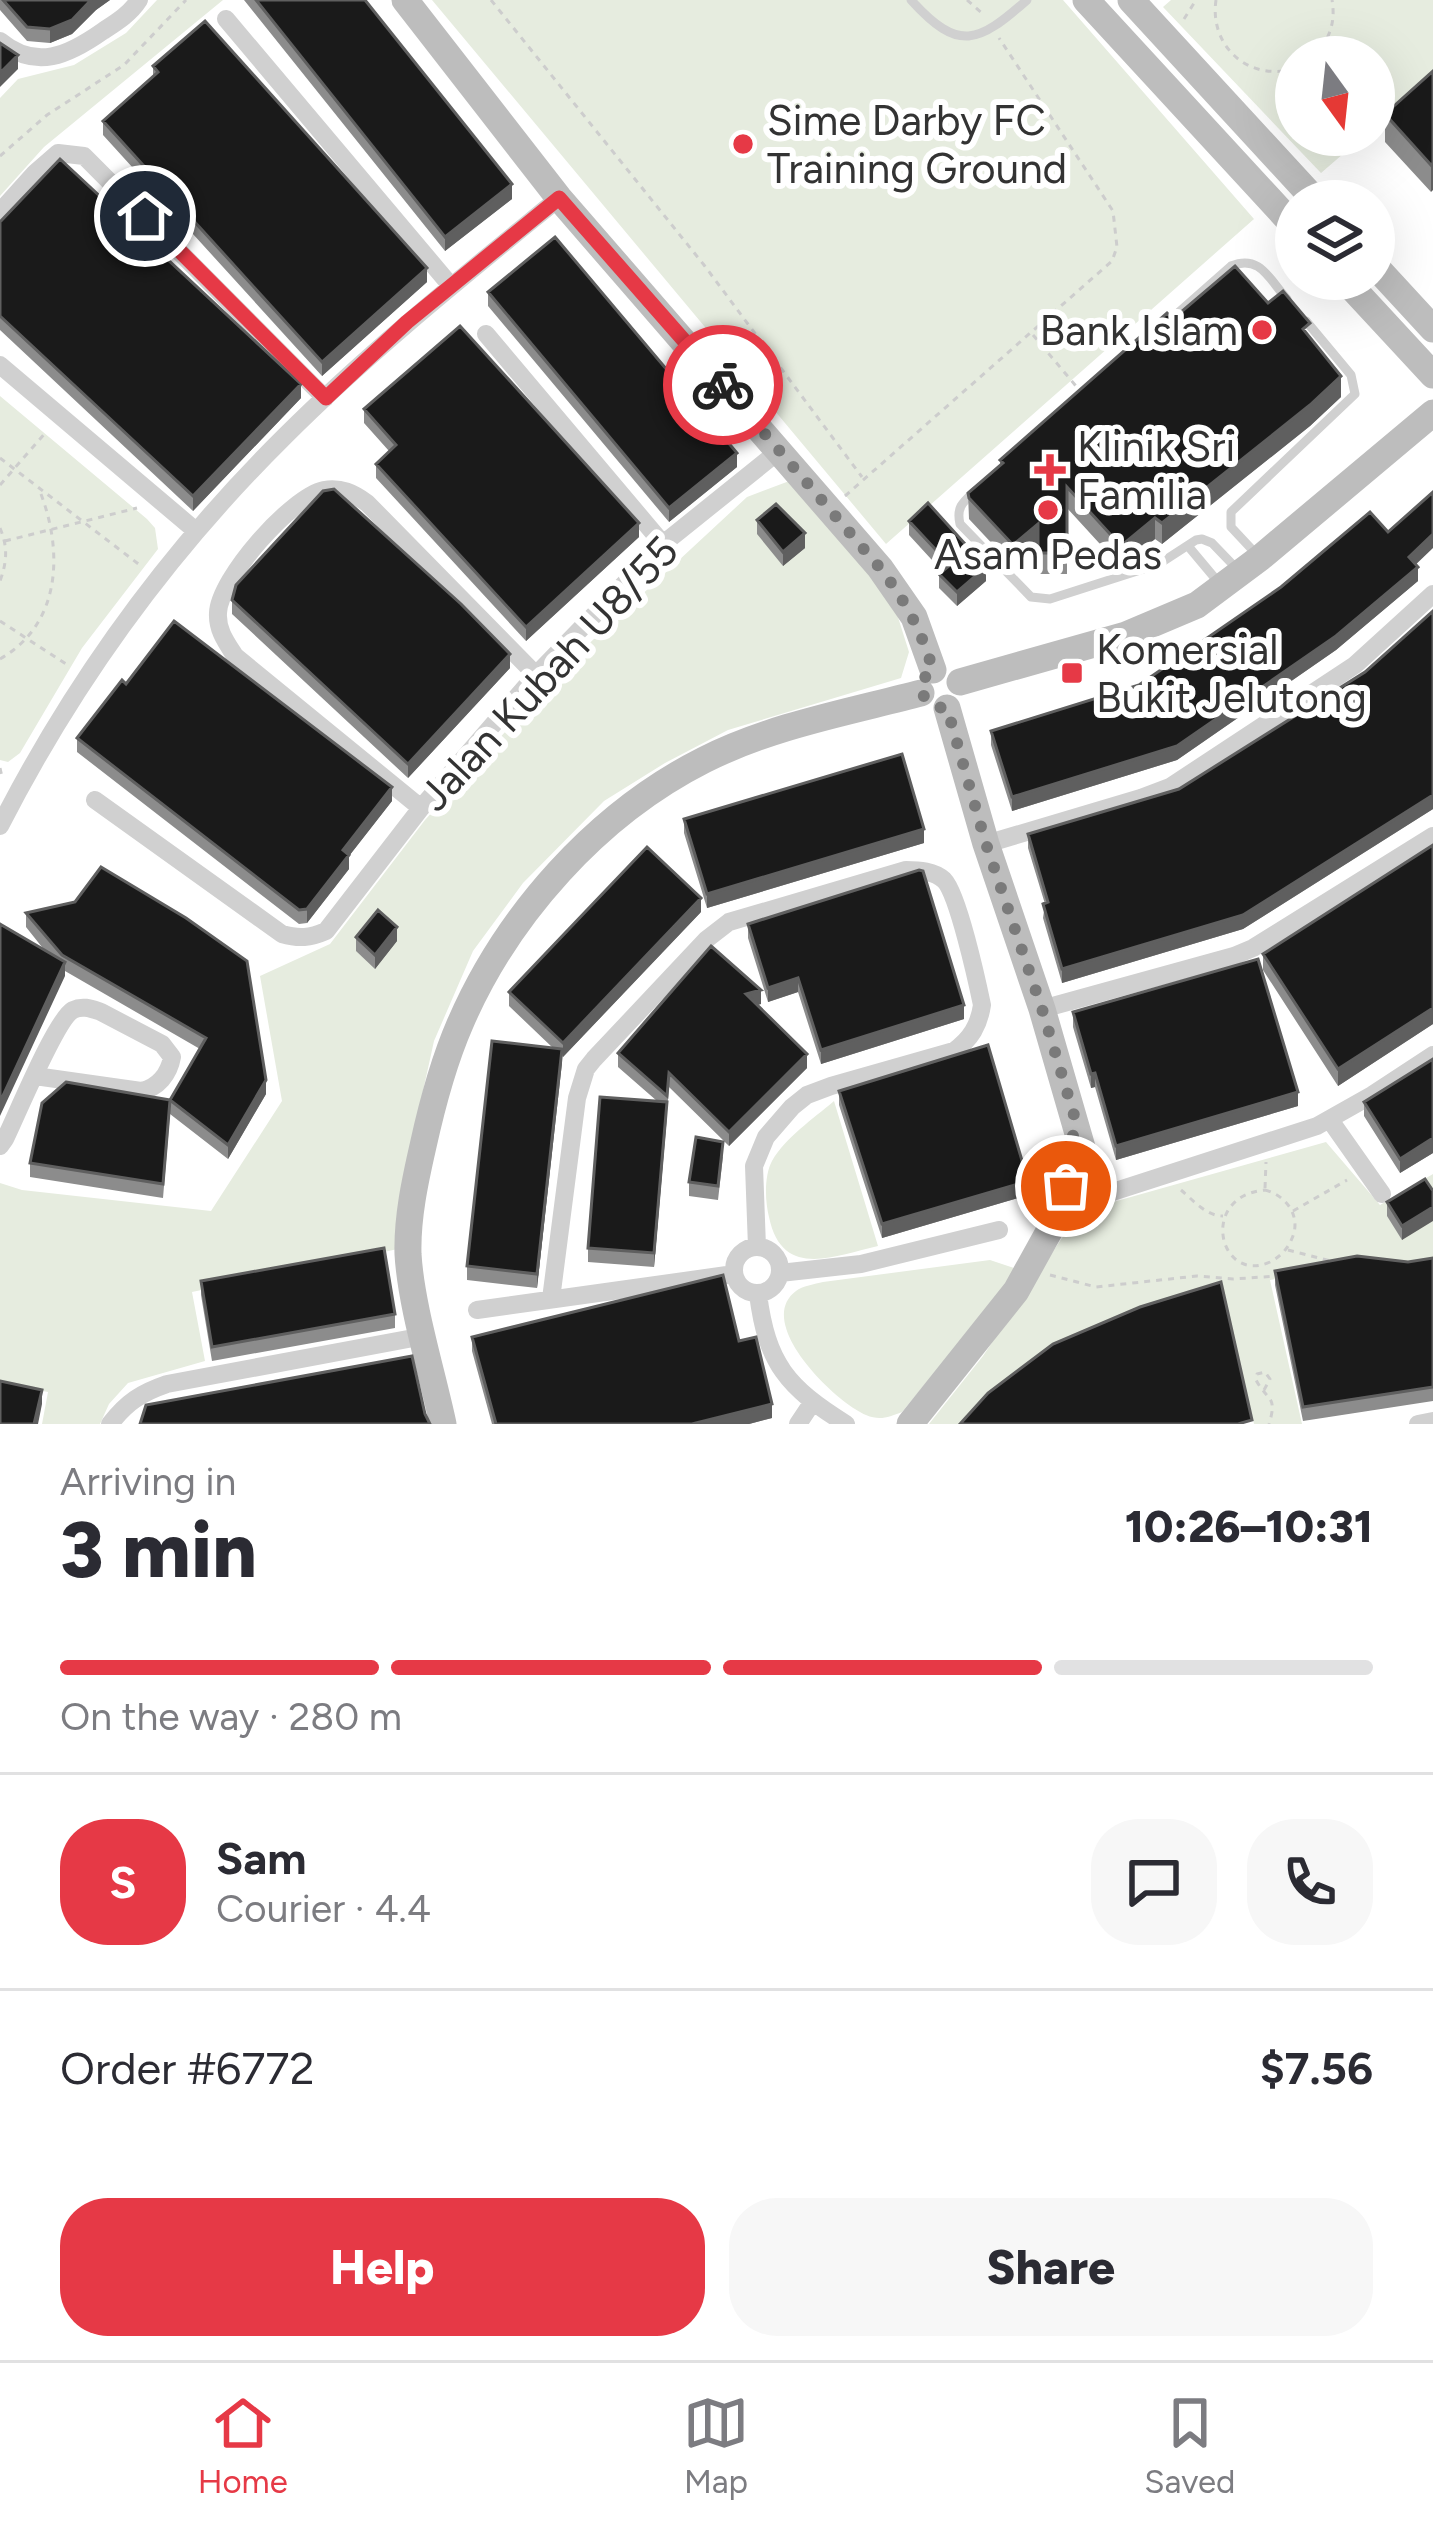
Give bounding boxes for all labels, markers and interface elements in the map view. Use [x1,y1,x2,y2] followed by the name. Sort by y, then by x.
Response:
[1275,36,1395,156] north arrow
[1275,36,1395,300] map controls
[767,95,1067,194] place label: Sime Darby FC Training Ground
[730,131,756,157] marker: Sime Darby FC Training Ground
[94,165,196,267] pin
[1275,180,1395,300] button: layers
[112,183,178,249] icon: home
[1039,305,1238,356] place label: Bank Islam
[1249,317,1275,343] marker: Bank Islam
[663,325,783,445] courier
[690,352,756,418] icon: bike
[1077,421,1235,520] place label: Klinik Sri Familia
[1034,454,1066,486] marker: Klinik Sri Familia
[1035,497,1061,523] marker: Asam Pedas
[408,526,689,821] street label: Jalan Kubah U8/55
[934,529,1162,580] place label: Asam Pedas
[1096,624,1367,723] place label: Komersial Bukit Jelutong
[1059,660,1085,686] marker: Komersial Bukit Jelutong
[1015,1135,1117,1237] pin
[1033,1153,1099,1219] icon: bag
[60,1458,236,1505] text: Arriving in
[1125,1499,1373,1553] text: 10:26–10:31
[60,1503,257,1597] text: 3 min
[60,1693,402,1740] text: On the way · 280 m
[1091,1819,1217,1945] button: chat
[1247,1819,1373,1945] button: phone
[216,1831,307,1885] text: Sam
[109,1855,137,1909] text: S
[216,1885,431,1932] text: Courier · 4.4
[60,2041,315,2095] text: Order #6772
[1260,2041,1373,2095] text: $7.56
[60,2198,705,2336] button: Help
[729,2198,1373,2336] button: Share
[198,2390,288,2501] tab: Home
[683,2390,749,2501] tab: Map
[1144,2390,1235,2501] tab: Saved

